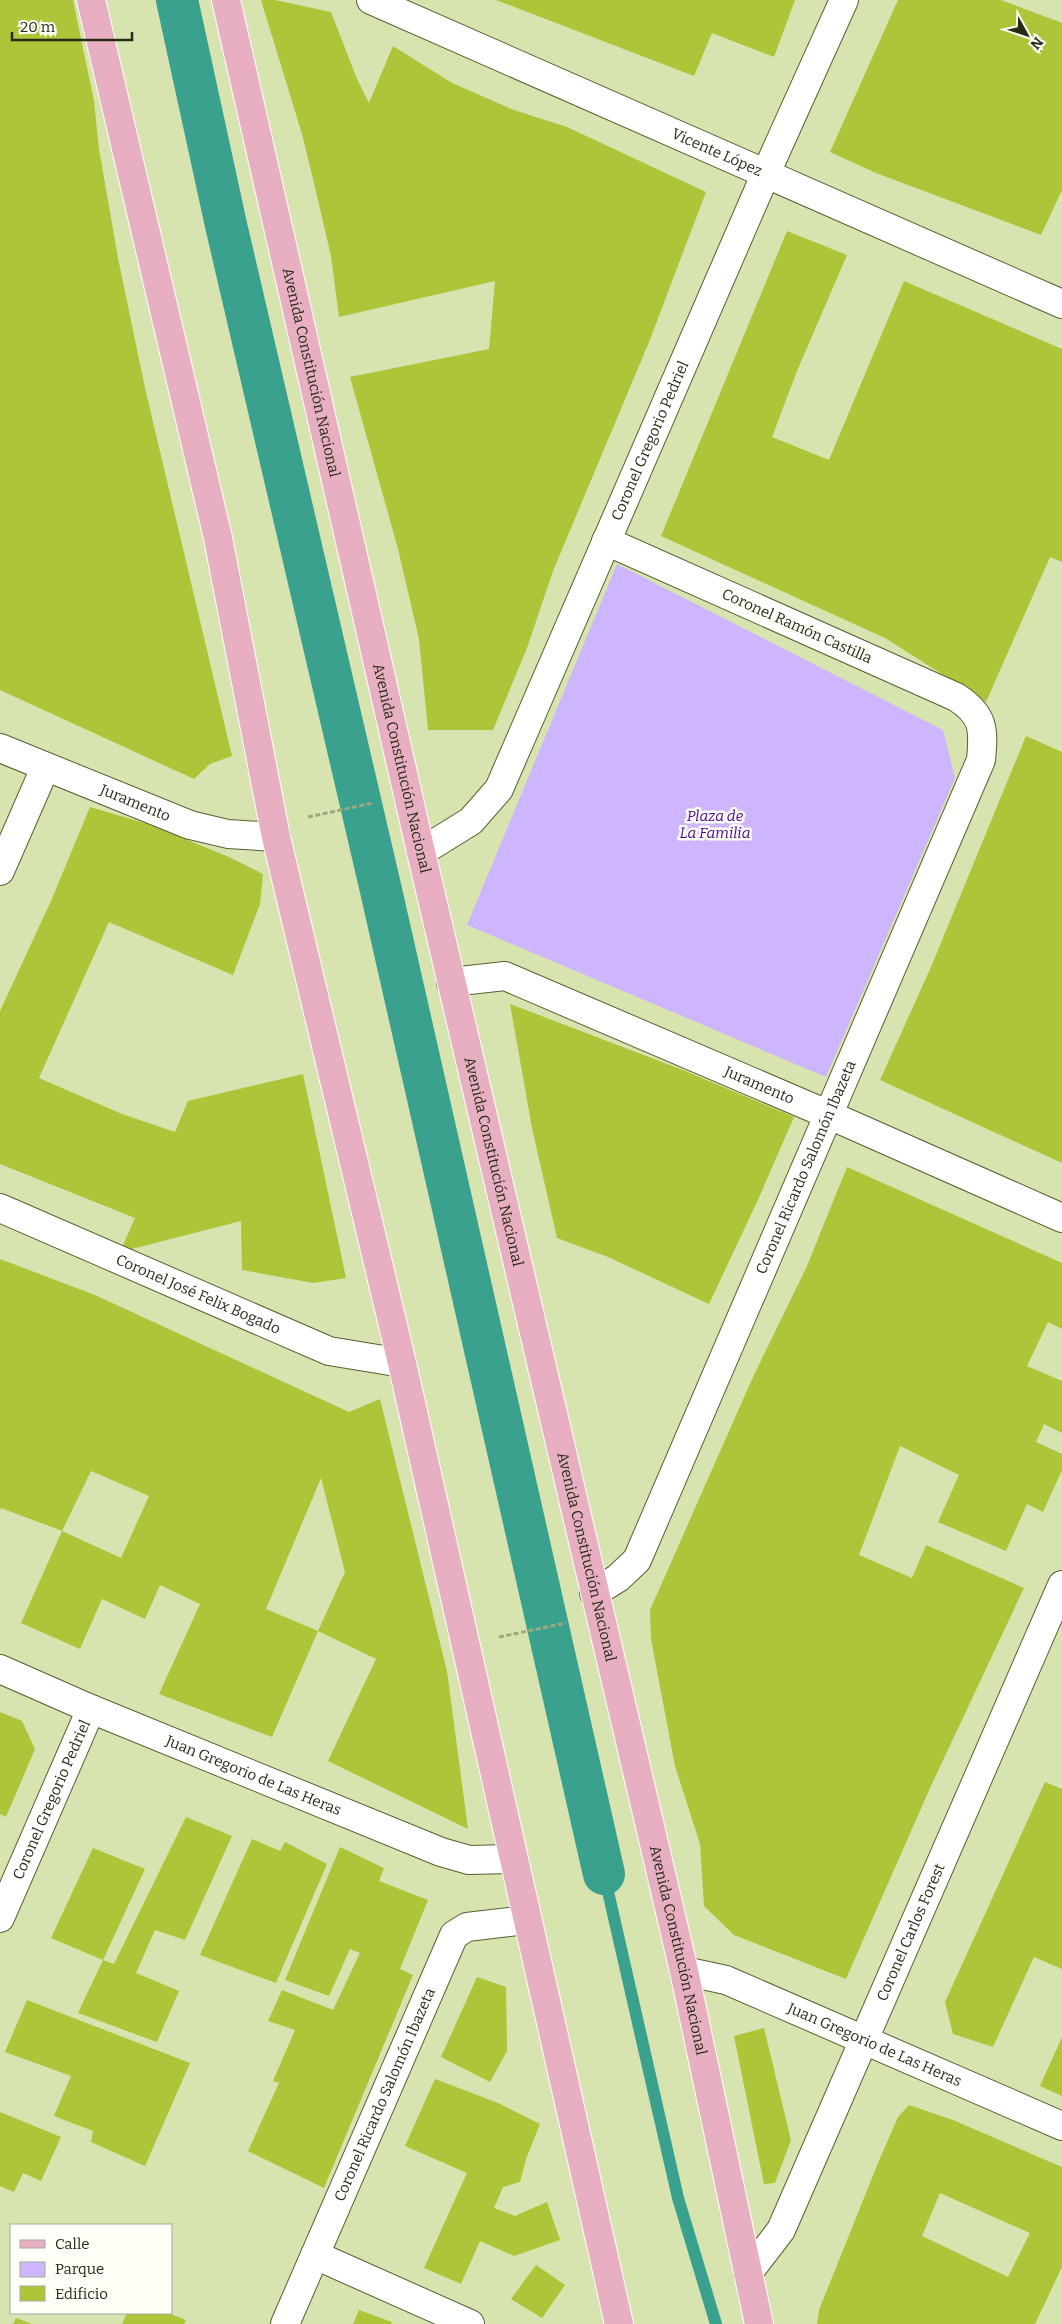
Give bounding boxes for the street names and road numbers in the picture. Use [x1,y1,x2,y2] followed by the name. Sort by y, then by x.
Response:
[669,124,765,180] street label: Vicente López
[279,266,344,479] street label: Avenida Constitución Nacional
[607,358,692,523] street label: Coronel Gregorio Pedriel
[719,585,875,667] street label: Coronel Ramón Castilla
[369,662,435,875] street label: Avenida Constitución Nacional
[97,780,173,825] street label: Juramento
[460,1055,527,1268] street label: Avenida Constitución Nacional
[752,1058,860,1277] street label: Coronel Ricardo Salomón Ibazeta
[721,1062,797,1108] street label: Juramento
[113,1250,283,1338] street label: Coronel José Felix Bogado
[553,1450,620,1663] street label: Avenida Constitución Nacional
[9,1717,94,1882] street label: Coronel Gregorio Pedriel
[162,1731,344,1819] street label: Juan Gregorio de Las Heras
[646,1844,711,2057] street label: Avenida Constitución Nacional
[873,1860,949,2004] street label: Coronel Carlos Forest
[330,1985,439,2204] street label: Coronel Ricardo Salomón Ibazeta
[784,1998,964,2090] street label: Juan Gregorio de Las Heras

